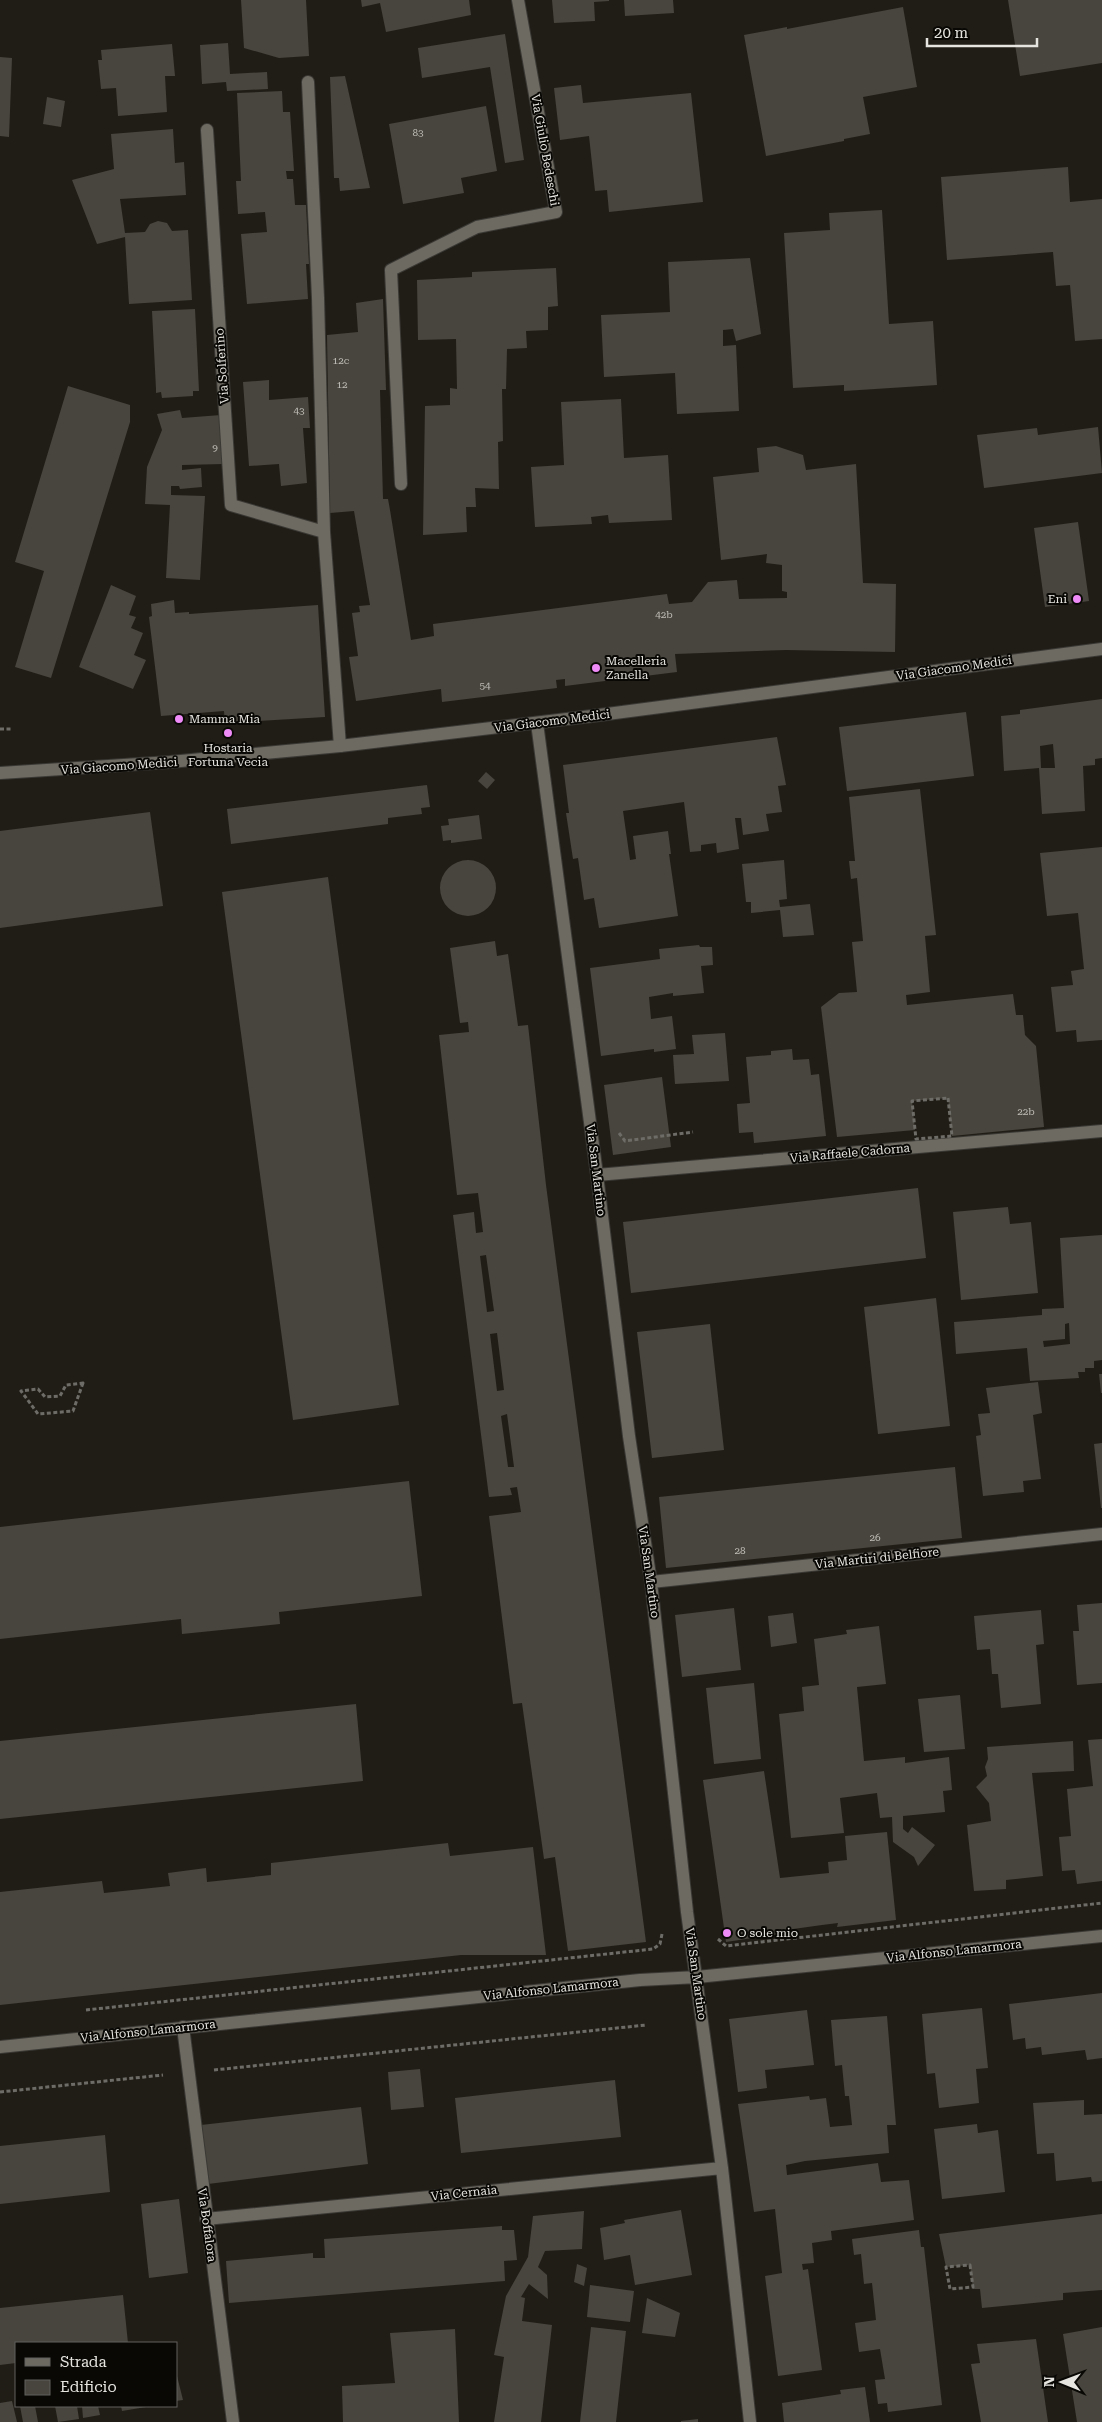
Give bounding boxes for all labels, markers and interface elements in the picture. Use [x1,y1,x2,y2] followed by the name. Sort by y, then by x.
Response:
[927,15,1037,47] scale bar
[934,24,969,42] text: 20 m
[528,93,562,207] street label: Via Giulio Bedeschi
[412,127,424,138] house number: 83
[212,328,232,404] street label: Via Solferino
[333,355,350,366] house number: 12c
[336,379,348,390] house number: 12
[293,405,305,416] house number: 43
[212,442,218,453] house number: 9
[1048,592,1067,606] place label: Eni
[1071,593,1083,605] marker: Eni
[655,609,673,620] house number: 42b
[895,653,1013,683] street label: Via Giacomo Medici
[606,654,667,682] place label: Macelleria Zanella
[590,662,602,674] marker: Macelleria Zanella
[479,680,491,691] house number: 54
[493,707,611,735] street label: Via Giacomo Medici
[189,712,261,726] place label: Mamma Mia
[173,713,185,725] marker: Mamma Mia
[222,727,234,739] marker: Hostaria Fortuna Vecia
[188,741,268,769] place label: Hostaria Fortuna Vecia
[60,755,178,777] street label: Via Giacomo Medici
[1017,1106,1035,1117] house number: 22b
[583,1123,609,1217] street label: Via San Martino
[789,1141,911,1165] street label: Via Raffaele Cadorna
[636,1525,662,1619] street label: Via San Martino
[869,1532,881,1543] house number: 26
[814,1544,940,1571] street label: Via Martiri di Belfiore
[734,1545,746,1556] house number: 28
[737,1926,798,1940] place label: O sole mio
[683,1927,709,2021] street label: Via San Martino
[721,1927,733,1939] marker: O sole mio
[886,1937,1023,1965] street label: Via Alfonso Lamarmora
[483,1975,620,2003] street label: Via Alfonso Lamarmora
[80,2017,217,2045] street label: Via Alfonso Lamarmora
[430,2183,498,2203] street label: Via Cernaia
[195,2187,219,2263] street label: Via Boffalora
[15,2342,178,2407] legend
[60,2353,107,2371] text: Strada
[1037,2357,1087,2407] north arrow
[1041,2376,1057,2387] text: N
[60,2378,117,2396] text: Edificio

